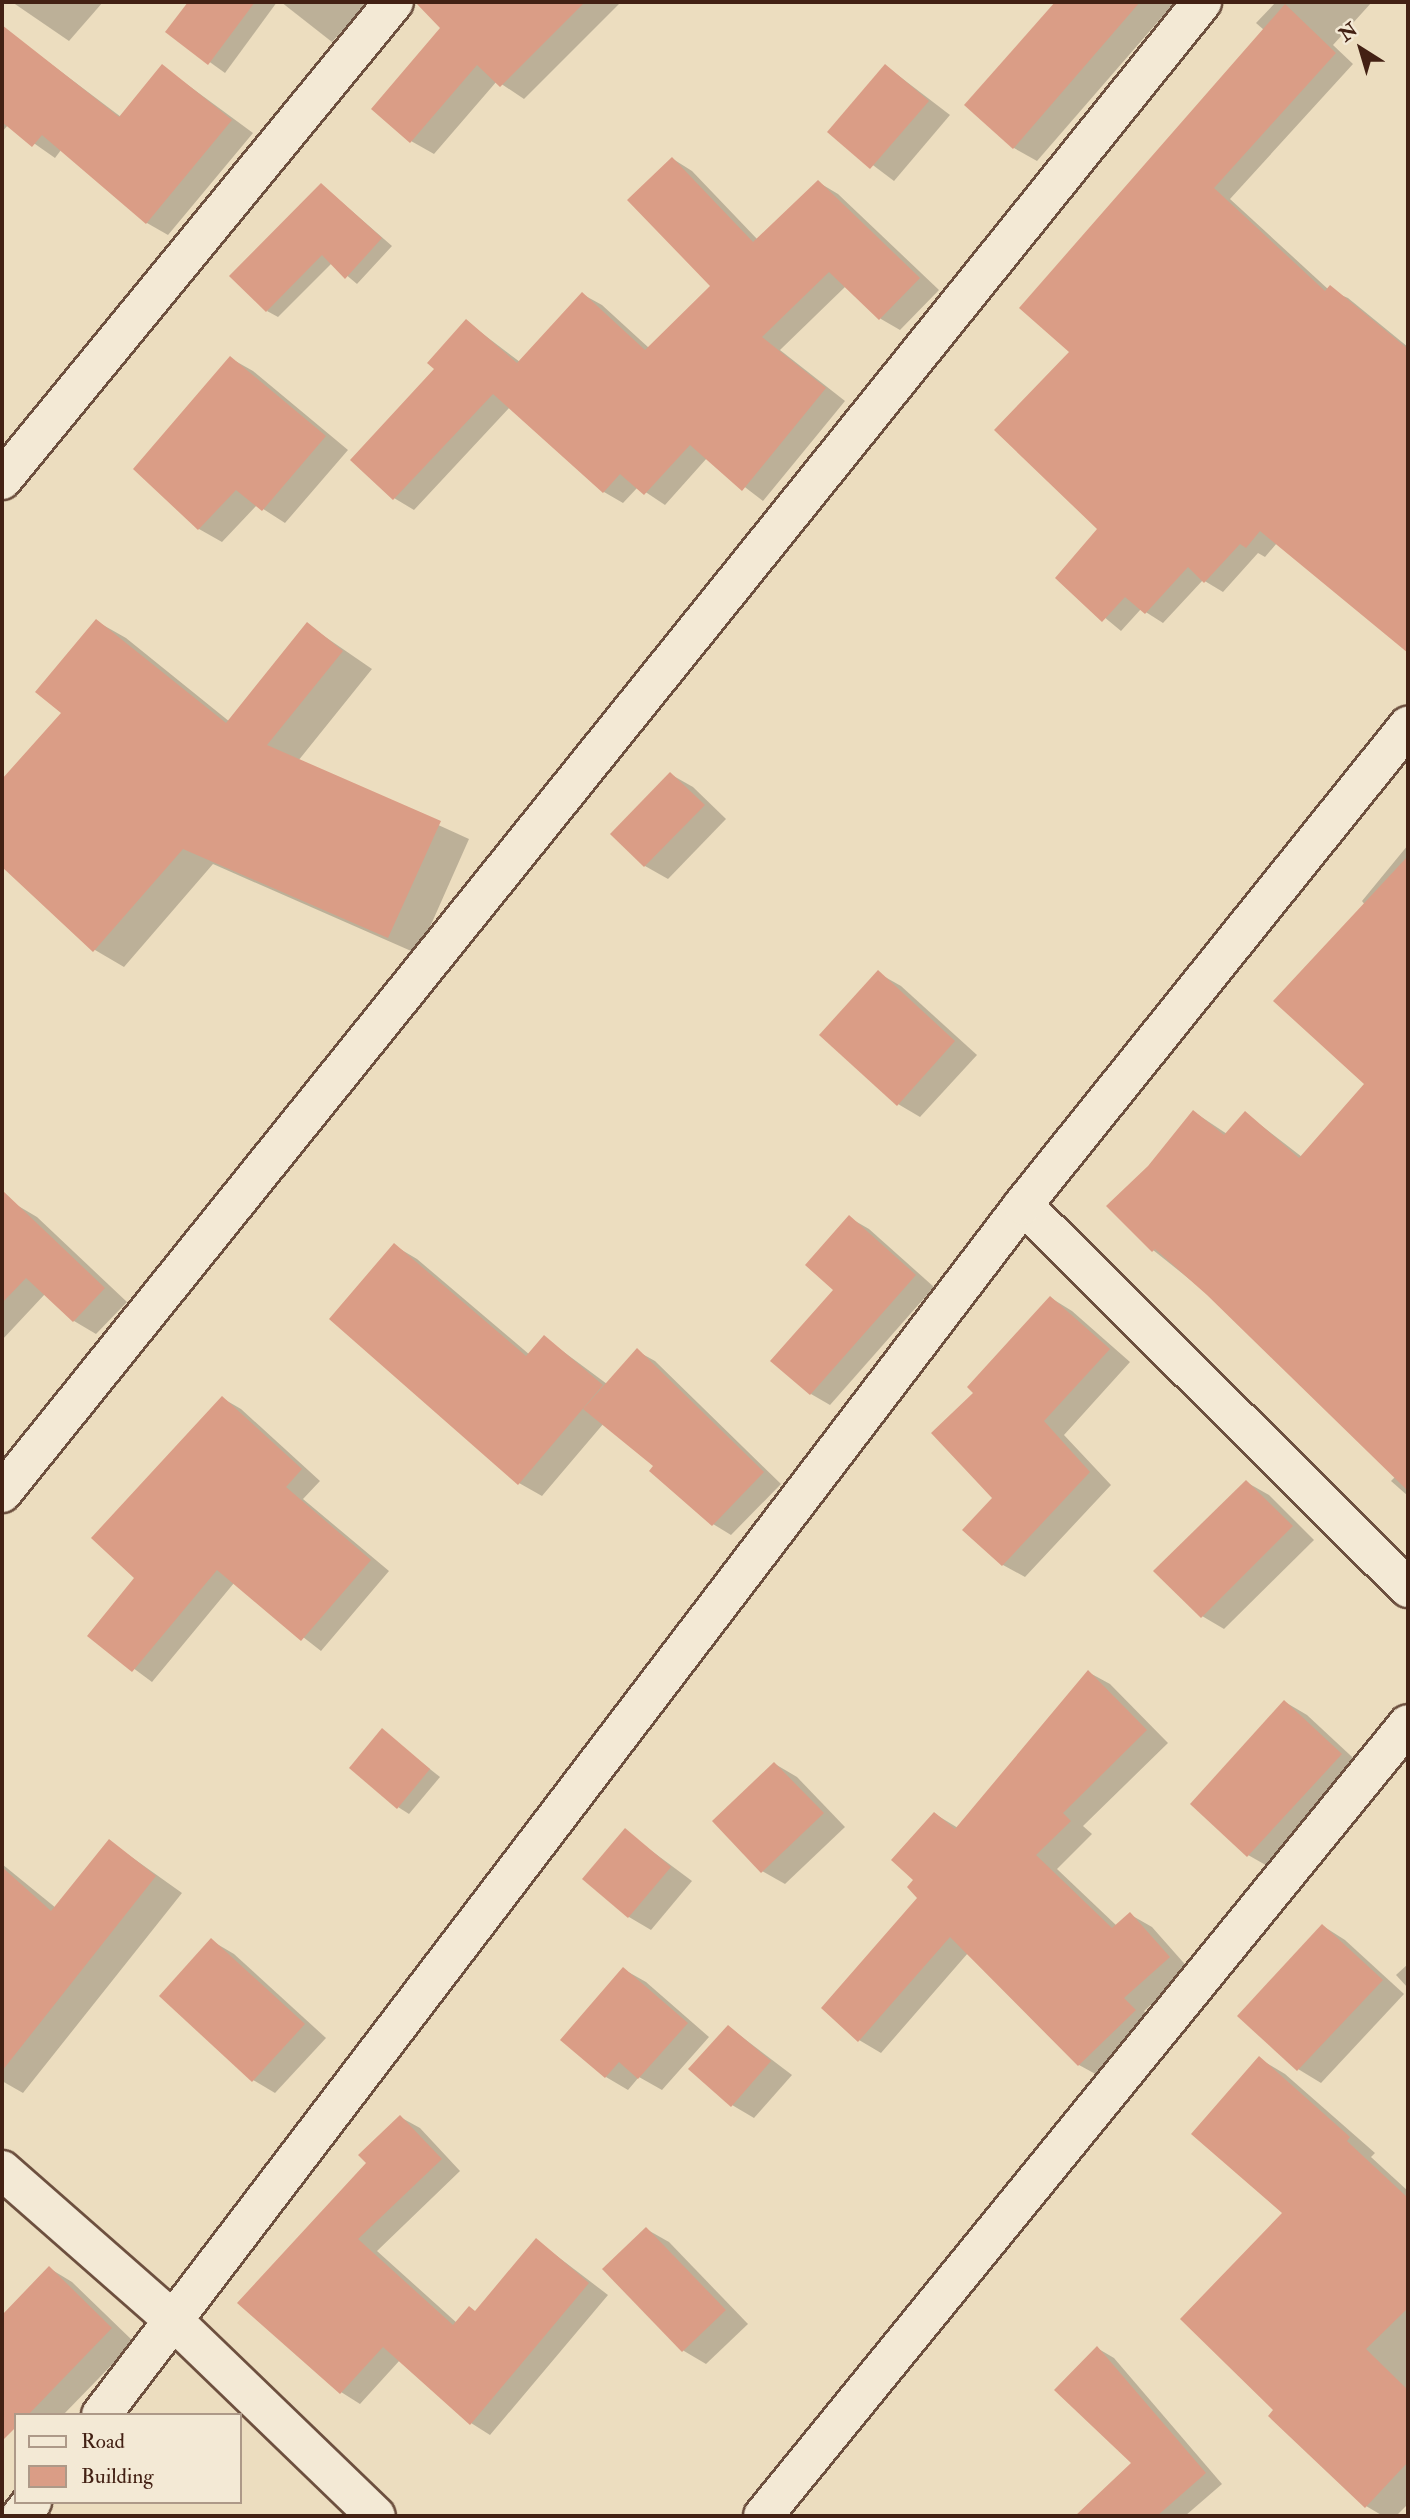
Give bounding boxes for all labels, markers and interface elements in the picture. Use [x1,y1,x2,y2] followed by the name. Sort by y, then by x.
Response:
[1326,14,1396,84] north arrow
[1334,18,1362,47] text: N
[14,2413,242,2504] legend
[81,2428,125,2455] text: Road
[81,2463,154,2490] text: Building

